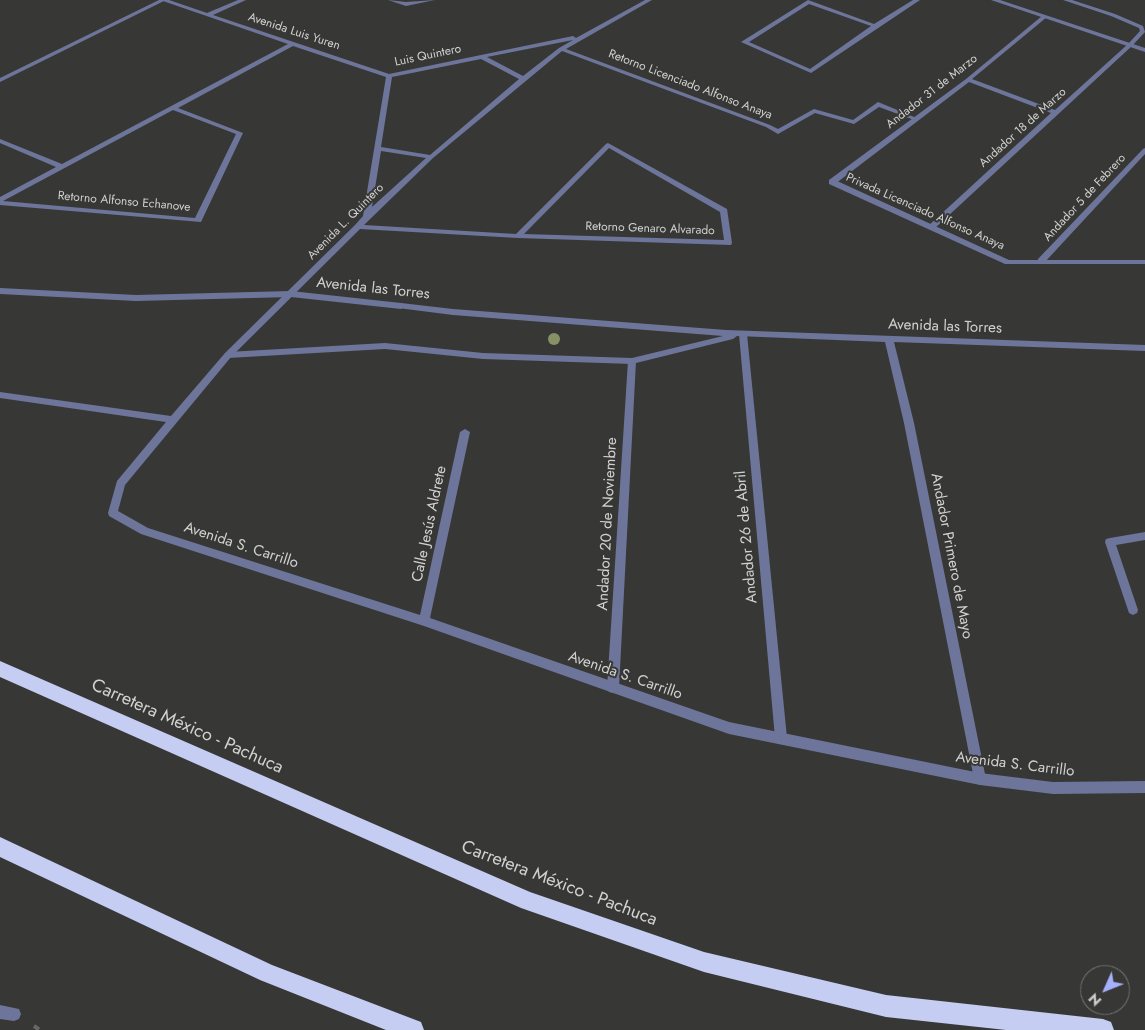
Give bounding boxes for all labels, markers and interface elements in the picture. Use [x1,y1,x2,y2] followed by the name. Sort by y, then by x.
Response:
[246,10,342,54] street label: Avenida Luis Yuren
[393,42,463,70] street label: Luis Quintero
[606,47,774,123] street label: Retorno Licenciado Alfonso Anaya
[883,52,981,132] street label: Andador 31 de Marzo
[977,85,1069,171] street label: Andador 18 de Marzo
[1041,151,1129,245] street label: Andador 5 de Febrero
[843,170,1007,254] street label: Privada Licenciado Alfonso Anaya
[305,181,387,263] street label: Avenida L. Quintero
[57,189,191,215] street label: Retorno Alfonso Echanove
[585,220,715,238] street label: Retorno Genaro Alvarado
[315,274,431,304] street label: Avenida las Torres
[888,316,1002,338] street label: Avenida las Torres
[594,437,622,611] street label: Andador 20 de Noviembre
[409,464,451,584] street label: Calle Jesús Aldrete
[732,470,762,604] street label: Andador 26 de Abril
[926,472,976,640] street label: Andador Primero de Mayo
[181,519,301,573] street label: Avenida S. Carrillo
[566,648,684,704] street label: Avenida S. Carrillo
[88,675,286,779] street label: Carretera México - Pachuca
[955,749,1075,781] street label: Avenida S. Carrillo
[458,837,660,931] street label: Carretera México - Pachuca
[1080,965,1130,1015] north arrow
[1084,989,1106,1011] text: N

